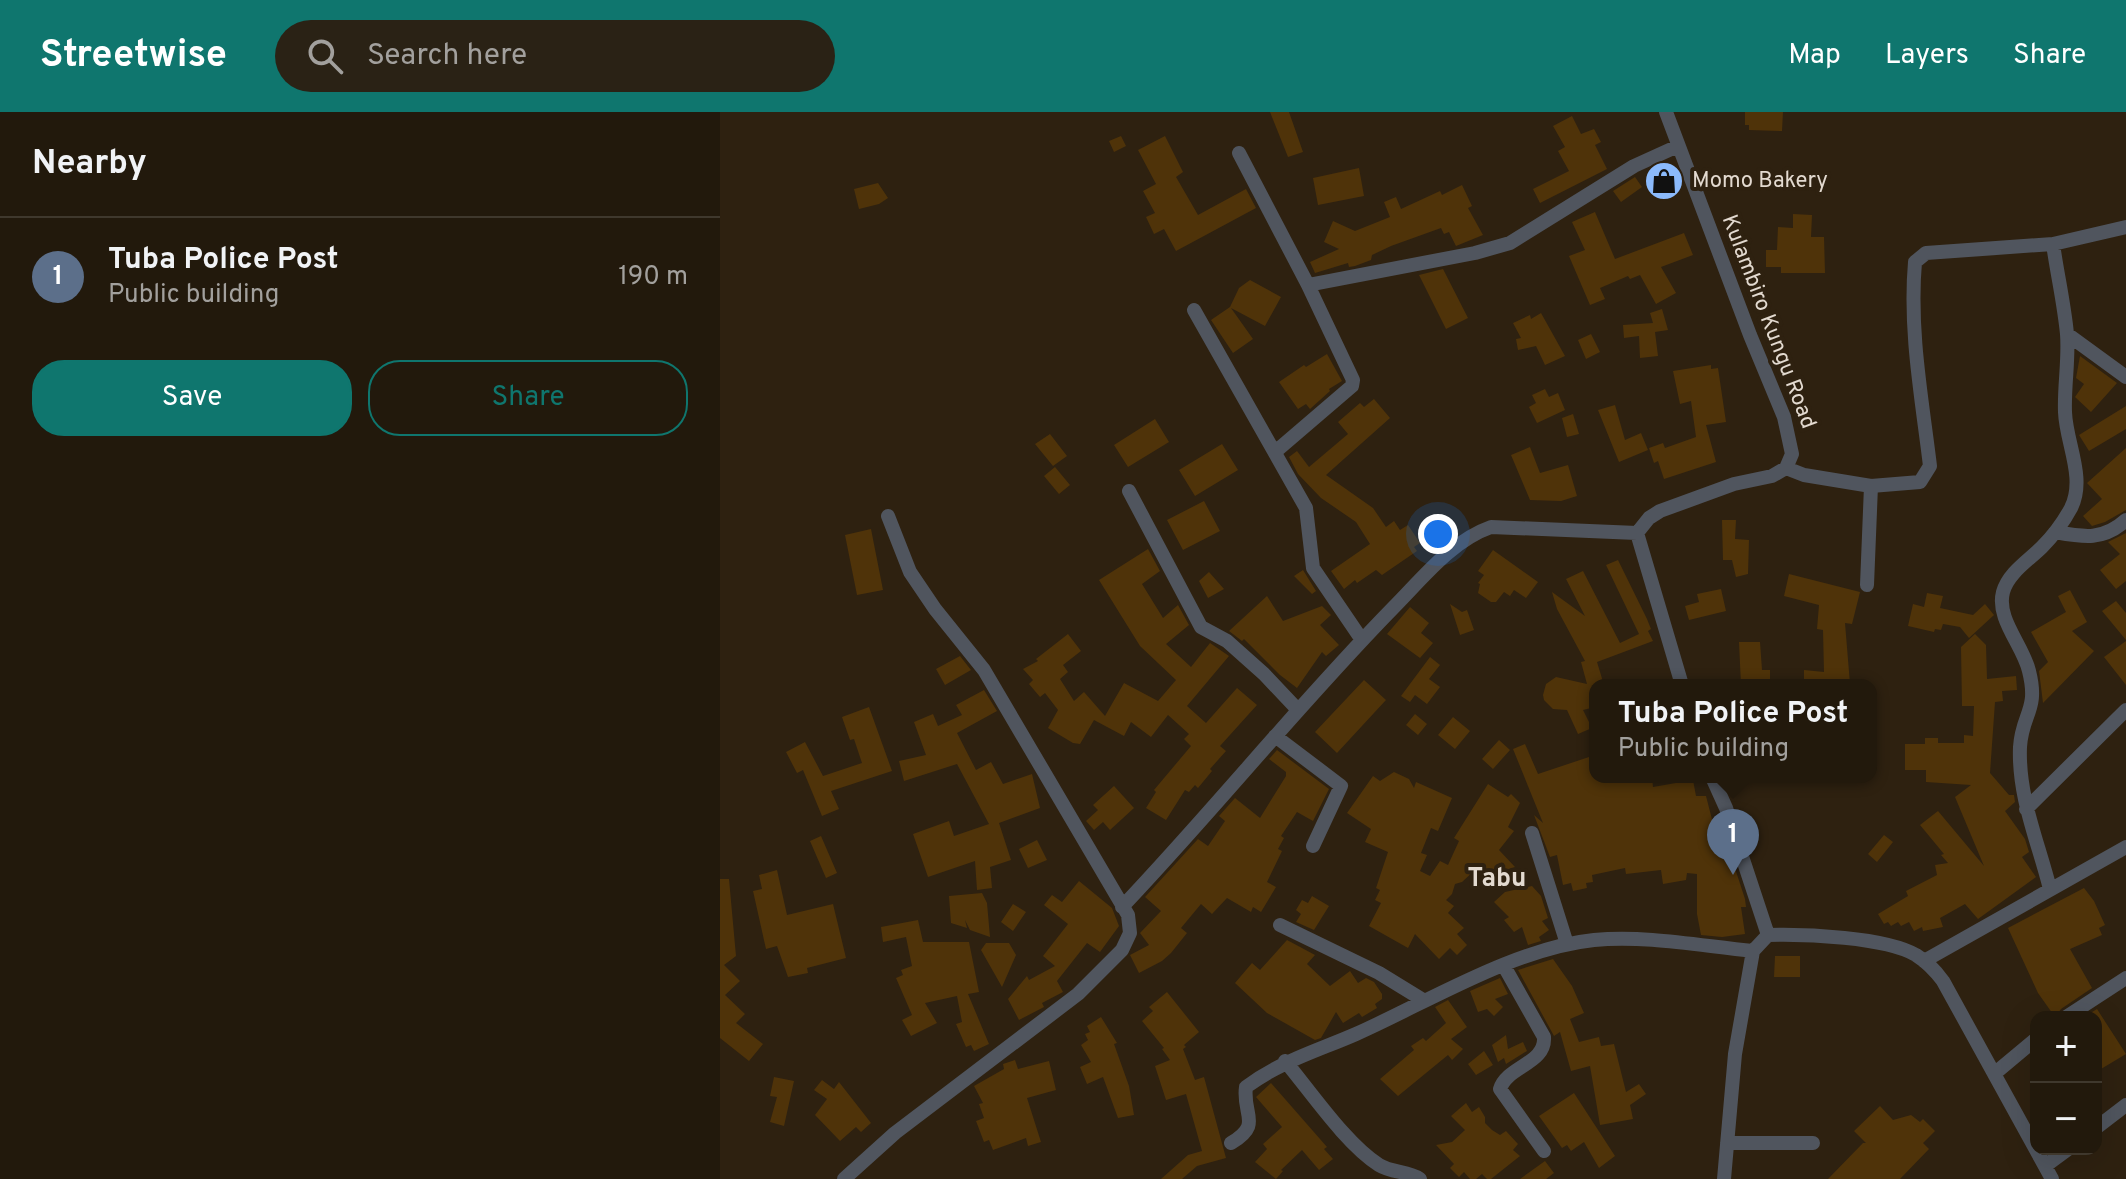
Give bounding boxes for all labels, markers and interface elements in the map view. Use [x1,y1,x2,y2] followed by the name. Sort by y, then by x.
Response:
[275,20,835,92] search box
[40,32,227,81] text: Streetwise
[303,34,347,78] icon: search
[367,38,527,75] text: Search here
[1788,38,1841,74] text: Map
[1885,38,1969,74] text: Layers
[2013,38,2086,74] text: Share
[32,143,147,186] text: Nearby
[1643,160,1685,202] shop icon: Momo Bakery
[1692,168,1828,195] place label: Momo Bakery
[1715,211,1821,433] street label: Kulambiro Kungu Road
[108,242,339,279] text: Tuba Police Post
[53,261,63,294] text: 1
[618,261,688,294] text: 190 m
[108,279,279,312] text: Public building
[32,360,352,436] button: Save
[368,360,688,436] button: Share
[1418,514,1458,554] your location
[1589,679,1877,783] popup
[1618,696,1848,733] text: Tuba Police Post
[1618,733,1789,766] text: Public building
[1707,809,1759,875] pin: 1
[1468,863,1526,896] district label: Tabu
[2030,1011,2102,1155] map controls
[2030,1011,2102,1083] button: +
[2030,1083,2102,1155] button: −

